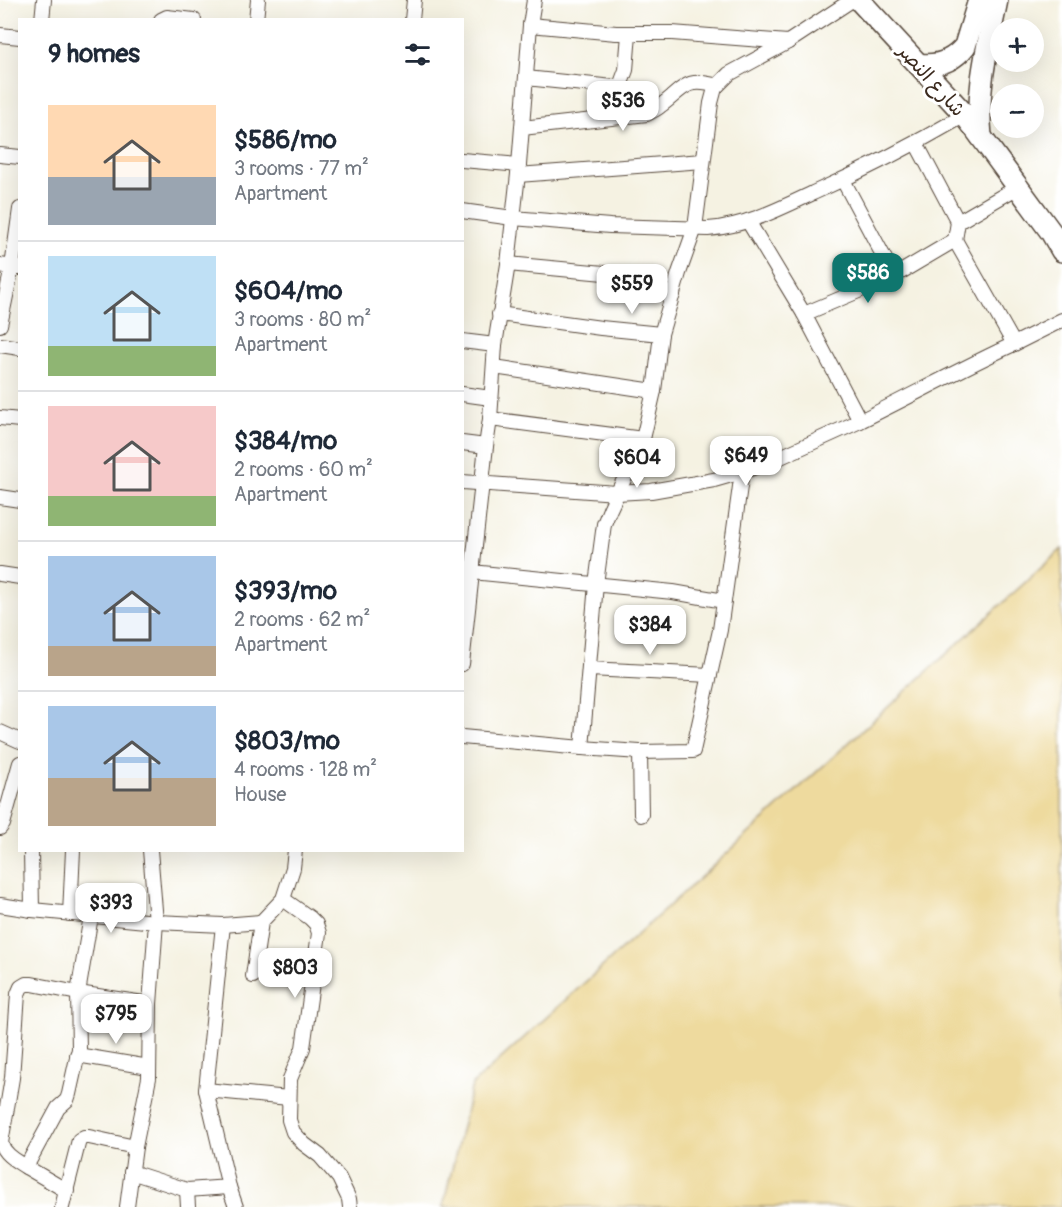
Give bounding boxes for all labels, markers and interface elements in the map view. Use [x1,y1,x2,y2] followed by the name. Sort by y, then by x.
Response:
[990,18,1044,138] map controls
[990,18,1044,72] button: +
[890,37,971,123] street label: شارع النصر
[48,38,140,70] text: 9 homes
[401,38,434,71] icon: filters
[587,81,659,132] pin: $536
[990,84,1044,138] button: −
[601,88,645,113] text: $536
[234,124,337,156] text: $586/mo
[96,129,168,201] icon: home
[234,156,369,181] text: 3 rooms · 77 m²
[234,181,327,206] text: Apartment
[832,253,904,304] pin: $586
[846,260,890,285] text: $586
[596,264,668,315] pin: $559
[611,271,653,296] text: $559
[234,275,342,307] text: $604/mo
[96,280,168,352] icon: home
[234,307,371,332] text: 3 rooms · 80 m²
[234,332,327,357] text: Apartment
[234,425,337,457] text: $384/mo
[96,430,168,502] icon: home
[710,436,782,487] pin: $649
[601,438,673,489] pin: $604
[724,443,768,468] text: $649
[613,445,661,470] text: $604
[234,457,373,482] text: 2 rooms · 60 m²
[234,482,327,507] text: Apartment
[234,575,337,607] text: $393/mo
[96,580,168,652] icon: home
[614,605,686,656] pin: $384
[234,607,370,632] text: 2 rooms · 62 m²
[628,612,672,637] text: $384
[234,632,327,657] text: Apartment
[234,725,340,757] text: $803/mo
[96,730,168,802] icon: home
[234,757,377,782] text: 4 rooms · 128 m²
[234,782,286,807] text: House
[75,883,147,934] pin: $393
[89,890,133,915] text: $393
[259,948,331,999] pin: $803
[272,955,318,980] text: $803
[80,994,152,1045] pin: $795
[95,1001,137,1026] text: $795

